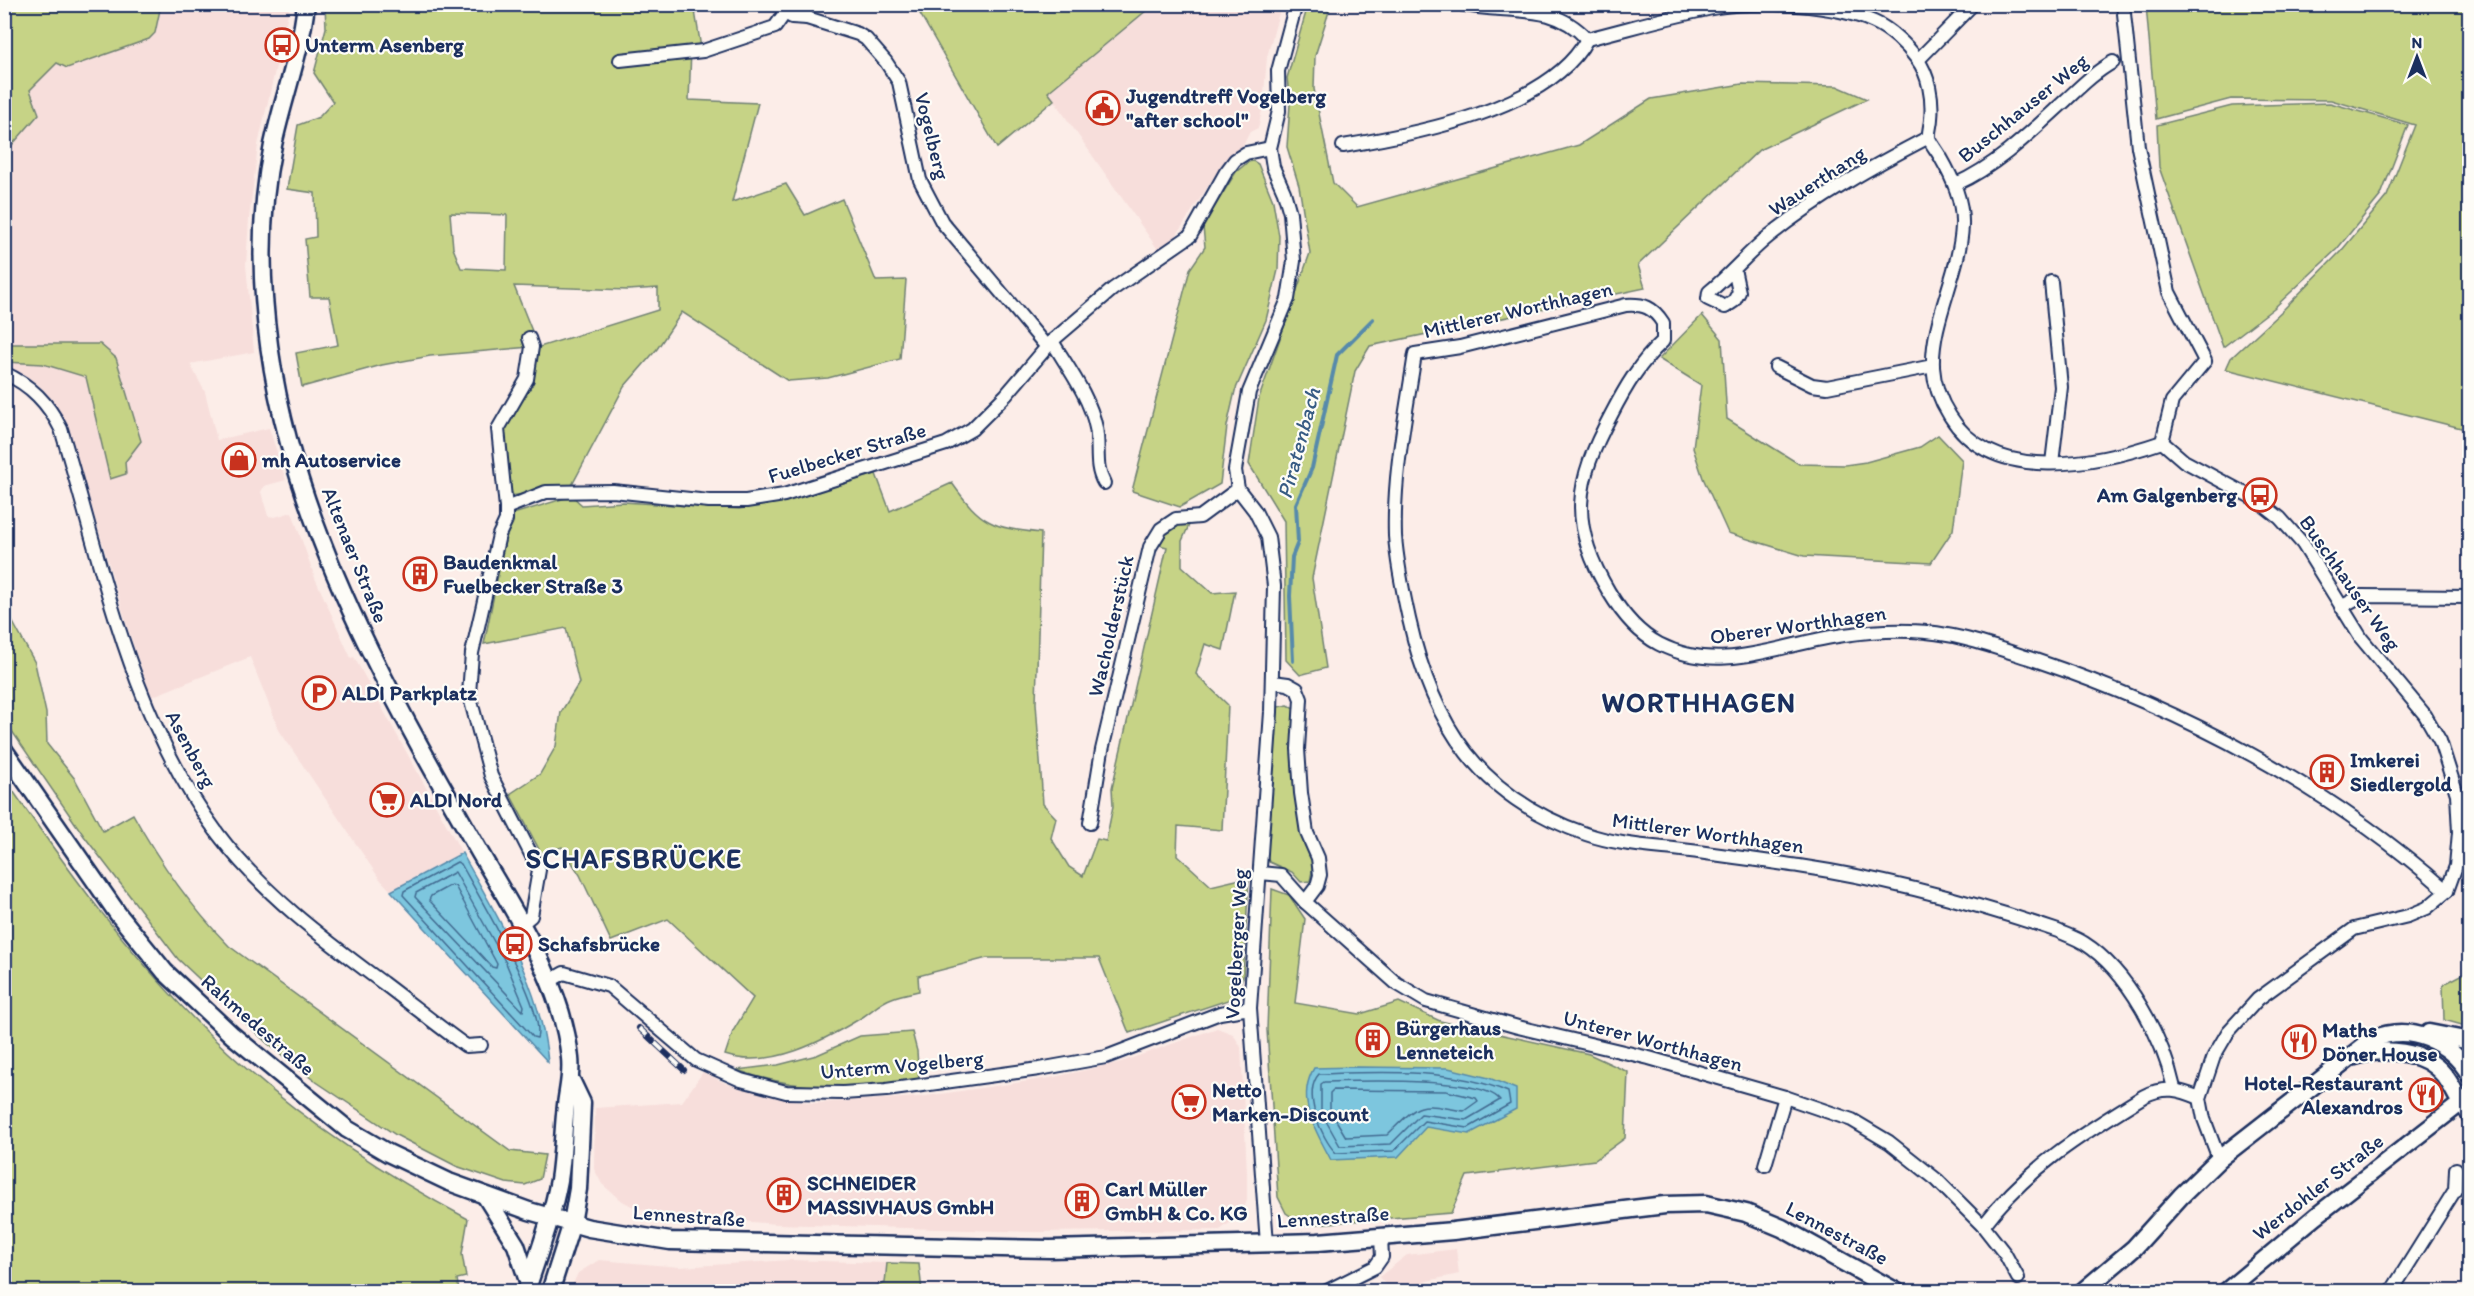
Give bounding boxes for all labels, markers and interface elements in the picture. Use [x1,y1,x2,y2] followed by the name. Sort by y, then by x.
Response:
[264,27,300,63] bus stop icon: Unterm Asenberg
[2387,27,2447,87] north arrow
[305,32,465,58] place label: Unterm Asenberg
[2412,33,2422,52] text: N
[1953,48,2093,168] street label: Buschhauser Weg
[1125,83,1327,132] place label: Jugendtreff Vogelberg "after school"
[910,90,955,182] street label: Vogelberg
[1085,90,1121,126] public building icon: Jugendtreff Vogelberg "after school"
[1764,140,1870,221] street label: Wauerthang
[1421,276,1615,343] street label: Mittlerer Worthhagen
[1271,384,1326,502] water label: Piratenbach
[765,417,929,488] street label: Fuelbecker Straße
[221,442,257,478] shop icon: mh Autoservice
[261,447,401,472] place label: mh Autoservice
[2242,477,2278,513] bus stop icon: Am Galgenberg
[2096,482,2238,508] place label: Am Galgenberg
[317,483,394,626] street label: Altenaer Straße
[2294,510,2407,655] street label: Buschhauser Weg
[443,549,623,598] place label: Baudenkmal Fuelbecker Straße 3
[1082,553,1139,699] street label: Wacholderstück
[402,556,438,592] building icon: Baudenkmal Fuelbecker Straße 3
[1708,600,1888,649] street label: Oberer Worthhagen
[301,675,337,711] parking icon: ALDI Parkplatz
[341,680,477,706] place label: ALDI Parkplatz
[1601,686,1797,719] district label: WORTHHAGEN
[161,706,222,792] street label: Asenberg
[2350,747,2453,797] place label: Imkerei Siedlergold
[2309,754,2345,790] building icon: Imkerei Siedlergold
[369,782,405,818] supermarket icon: ALDI Nord
[409,787,503,812] place label: ALDI Nord
[1610,807,1806,858] street label: Mittlerer Worthhagen
[526,842,742,875] district label: SCHAFSBRÜCKE
[1219,868,1252,1020] street label: Vogelberger Weg
[497,926,533,962] bus stop icon: Schafsbrücke
[538,931,660,956] place label: Schafsbrücke
[196,968,320,1081] street label: Rahmedestraße
[1561,1004,1746,1077] street label: Unterer Worthhagen
[1396,1015,1501,1064] place label: Bürgerhaus Lenneteich
[2322,1017,2438,1066] place label: Maths Döner House
[1355,1022,1391,1058] building icon: Bürgerhaus Lenneteich
[2281,1024,2317,1060] restaurant icon: Maths Döner House
[819,1045,985,1084] street label: Unterm Vogelberg
[2244,1070,2403,1119] place label: Hotel-Restaurant Alexandros
[1212,1077,1369,1126] place label: Netto Marken-Discount
[2408,1077,2444,1113] restaurant icon: Hotel-Restaurant Alexandros
[1171,1084,1207,1120] supermarket icon: Netto Marken-Discount
[2247,1128,2388,1245] street label: Werdohler Straße
[807,1170,994,1219] place label: SCHNEIDER MASSIVHAUS GmbH
[1105,1176,1248,1225] place label: Carl Müller GmbH & Co. KG
[766,1177,802,1213] building icon: SCHNEIDER MASSIVHAUS GmbH
[1064,1183,1100,1219] building icon: Carl Müller GmbH & Co. KG
[1782,1195,1893,1270] street label: Lennestraße
[632,1199,746,1232] street label: Lennestraße
[1276,1200,1390,1233] street label: Lennestraße

